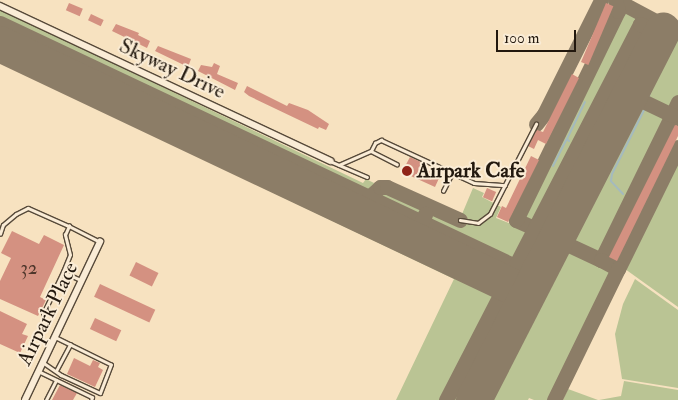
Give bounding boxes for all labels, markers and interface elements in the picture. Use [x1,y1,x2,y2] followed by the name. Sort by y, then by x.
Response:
[498,20,578,52] scale bar
[504,29,539,48] text: 100 m
[115,33,229,105] street label: Skyway Drive
[417,158,525,184] place label: Airpark Cafe
[401,165,413,177] marker: Airpark Cafe
[12,258,84,370] street label: Airpark Place
[21,258,37,280] house number: 32

